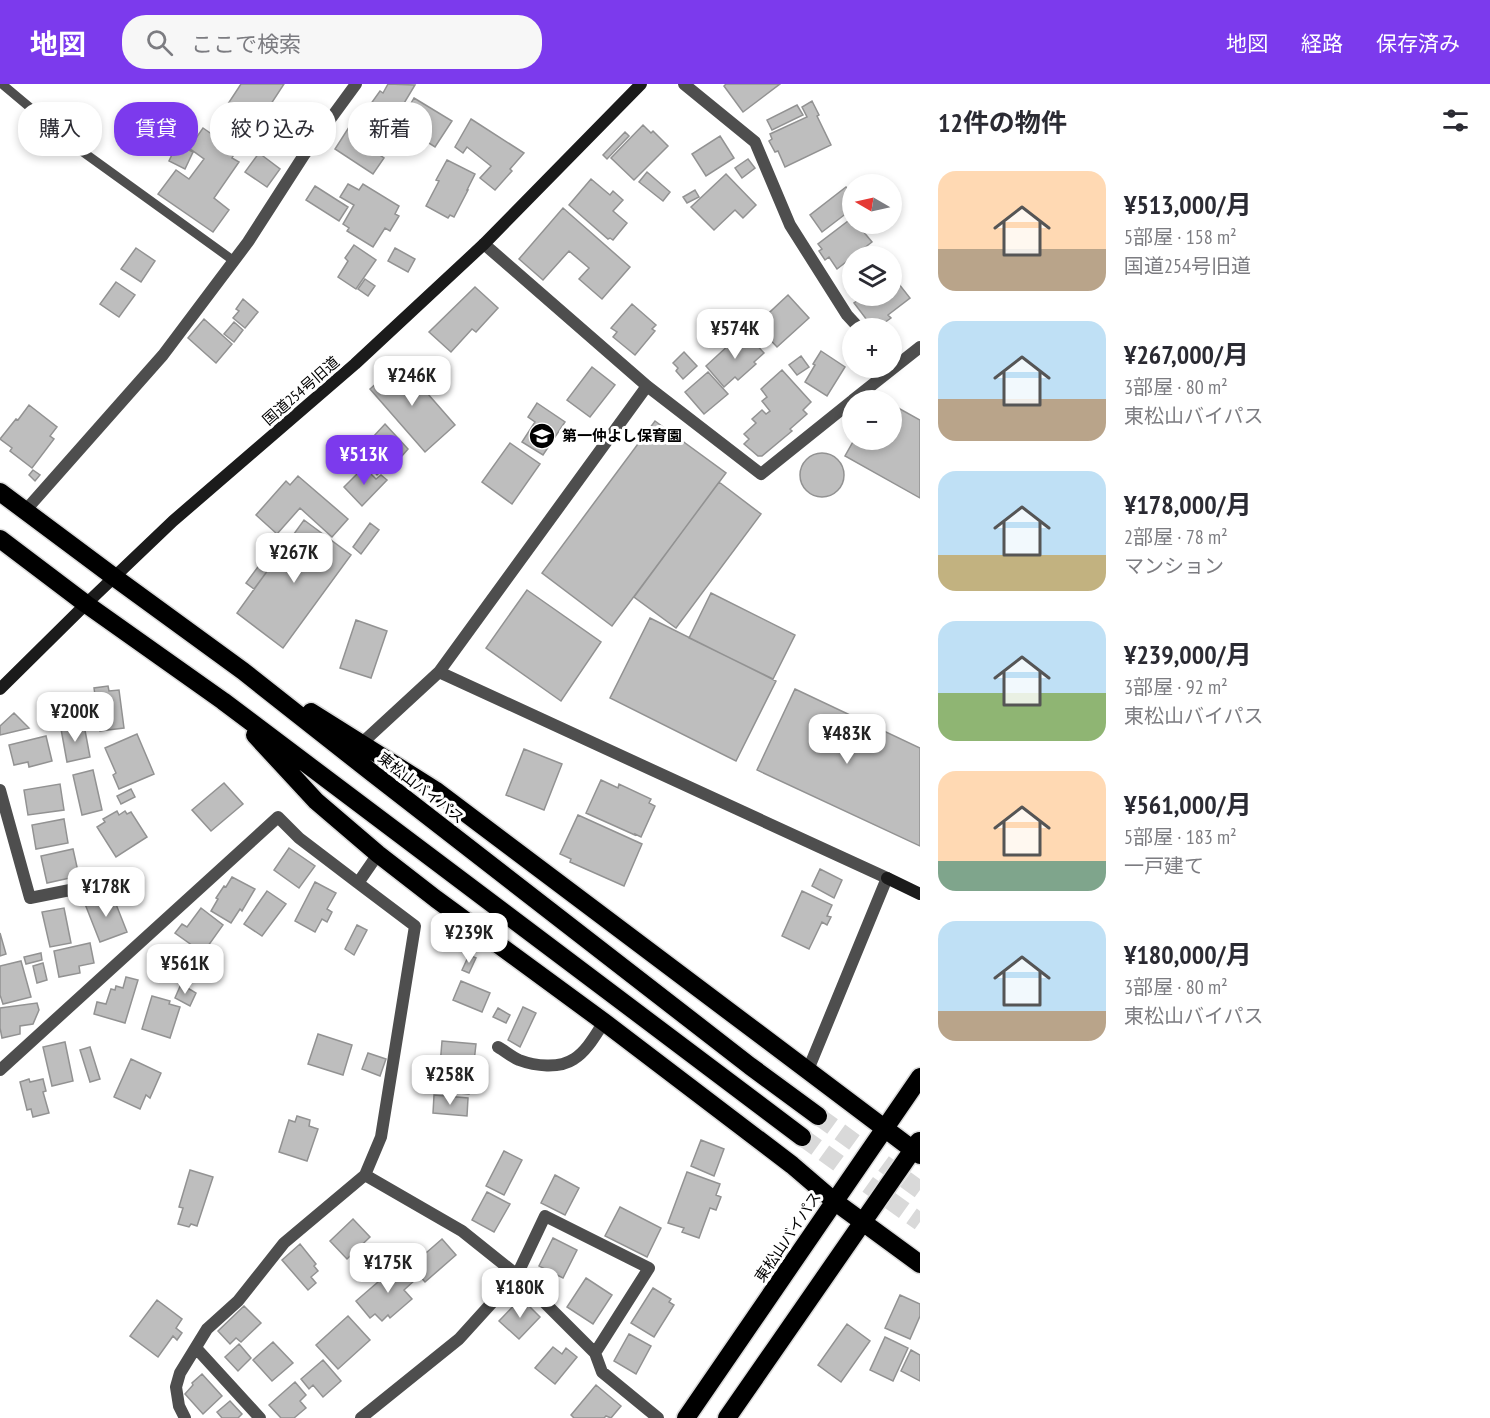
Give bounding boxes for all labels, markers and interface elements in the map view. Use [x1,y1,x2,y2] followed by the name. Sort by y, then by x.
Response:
[122,15,542,69] search box
[30,25,86,62] text: 地図
[143,26,176,59] icon: search
[191,30,301,58] text: ここで検索
[1226,30,1268,57] text: 地図
[1301,30,1343,57] text: 経路
[1376,30,1460,57] text: 保存済み
[18,102,102,156] chip: 購入
[114,102,198,156] chip: 賃貸
[210,102,336,156] chip: 絞り込み
[348,102,432,156] chip: 新着
[1439,104,1472,137] icon: filters
[938,106,1067,139] text: 12件の物件
[842,174,902,234] north arrow
[842,174,902,450] map controls
[1124,188,1252,221] text: ¥513,000/月
[986,195,1058,267] icon: home
[1124,224,1237,250] text: 5部屋 · 158 m²
[842,246,902,306] button: layers
[1124,253,1251,279] text: 国道254号旧道
[693,309,777,360] pin: ¥574K
[711,315,759,341] text: ¥574K
[842,318,902,378] button: +
[1124,338,1249,371] text: ¥267,000/月
[986,345,1058,417] icon: home
[258,352,343,429] street label: 国道254号旧道
[370,356,454,407] pin: ¥246K
[388,362,436,388] text: ¥246K
[1124,374,1228,400] text: 3部屋 · 80 m²
[842,390,902,450] button: −
[1124,403,1264,429] text: 東松山バイパス
[527,421,557,451] school or university icon: 第一仲よし保育園
[562,426,682,445] place label: 第一仲よし保育園
[322,435,406,486] pin: ¥513K
[340,441,388,467] text: ¥513K
[1124,488,1252,521] text: ¥178,000/月
[986,495,1058,567] icon: home
[1124,524,1228,550] text: 2部屋 · 78 m²
[252,533,336,584] pin: ¥267K
[270,539,318,565] text: ¥267K
[1124,553,1224,579] text: マンション
[1124,638,1252,671] text: ¥239,000/月
[986,645,1058,717] icon: home
[1124,674,1228,700] text: 3部屋 · 92 m²
[33,692,117,743] pin: ¥200K
[51,698,99,724] text: ¥200K
[1124,703,1264,729] text: 東松山バイパス
[805,714,889,765] pin: ¥483K
[823,720,871,746] text: ¥483K
[374,748,468,827] street label: 東松山バイパス
[1124,788,1252,821] text: ¥561,000/月
[986,795,1058,867] icon: home
[1124,824,1237,850] text: 5部屋 · 183 m²
[1124,853,1204,879] text: 一戸建て
[64,867,148,918] pin: ¥178K
[82,873,130,899] text: ¥178K
[427,913,511,964] pin: ¥239K
[445,919,493,945] text: ¥239K
[1124,938,1252,971] text: ¥180,000/月
[143,944,227,995] pin: ¥561K
[986,945,1058,1017] icon: home
[161,950,209,976] text: ¥561K
[1124,974,1228,1000] text: 3部屋 · 80 m²
[1124,1003,1264,1029] text: 東松山バイパス
[408,1055,492,1106] pin: ¥258K
[426,1061,474,1087] text: ¥258K
[750,1188,825,1285] street label: 東松山バイパス
[346,1243,430,1294] pin: ¥175K
[364,1249,412,1275] text: ¥175K
[478,1268,562,1319] pin: ¥180K
[496,1274,544,1300] text: ¥180K

